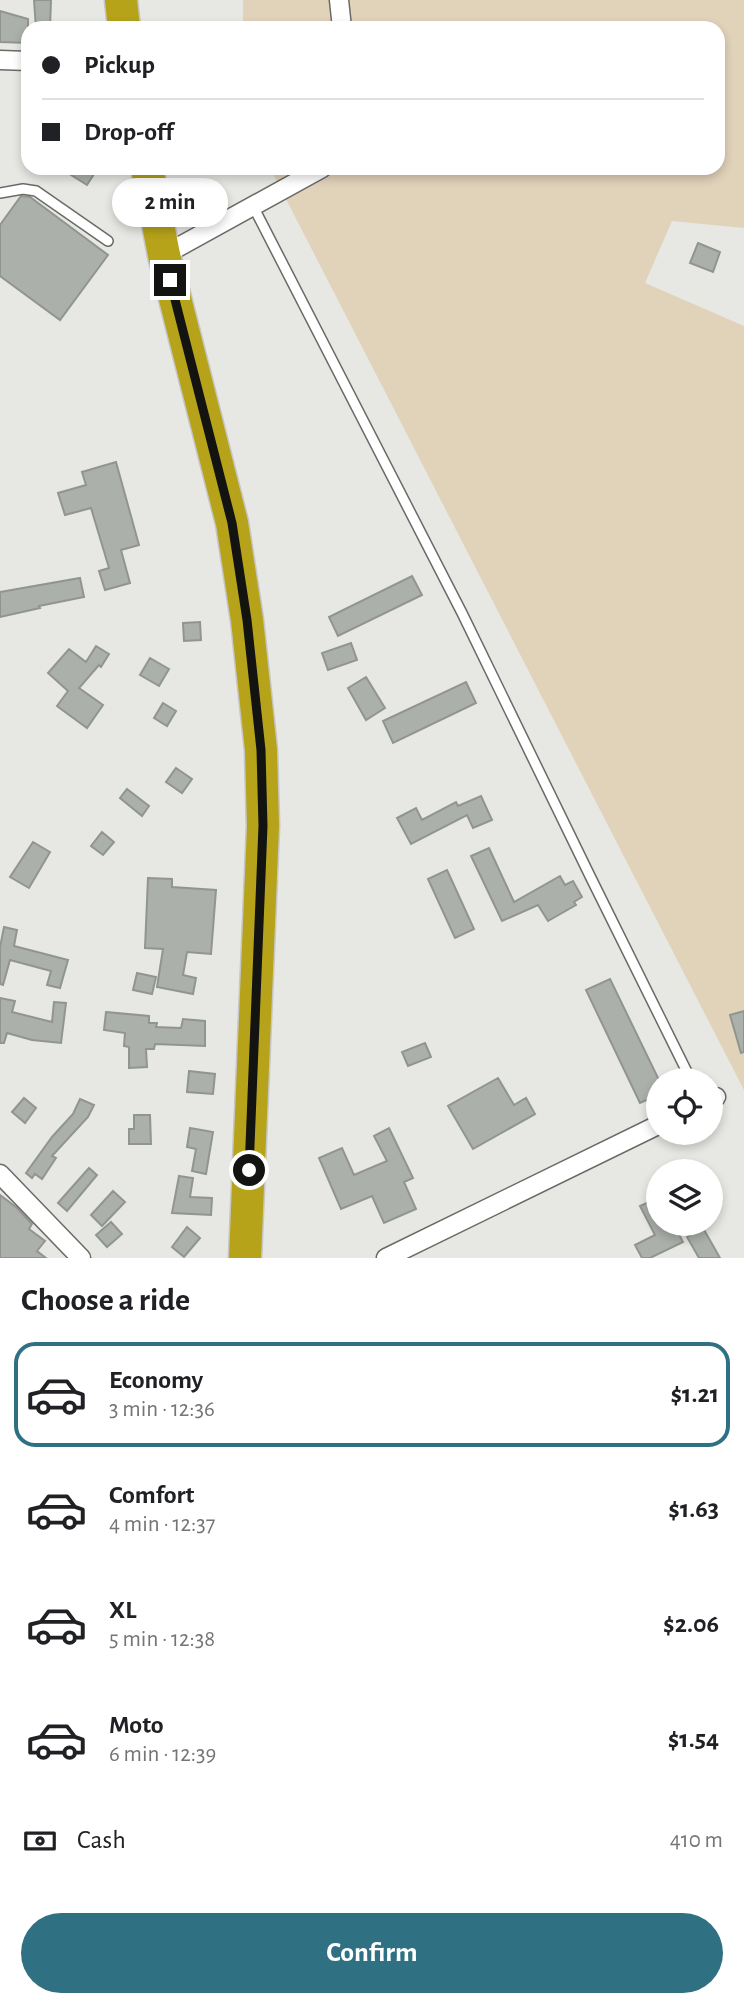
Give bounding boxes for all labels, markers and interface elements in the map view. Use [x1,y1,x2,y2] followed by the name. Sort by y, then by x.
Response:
[84,52,155,78] text: Pickup
[84,119,173,145] text: Drop-off
[112,178,228,228] callout: 2 min
[144,191,196,214] text: 2 min
[154,264,186,296] route end
[646,1068,723,1236] map controls
[646,1068,723,1145] button: locate
[233,1154,265,1186] route start
[646,1159,723,1236] button: layers
[21,1284,190,1316] text: Choose a ride
[25,1363,88,1426] icon: car
[109,1367,203,1393] text: Economy
[670,1381,719,1407] text: $1.21
[109,1398,215,1421] text: 3 min · 12:36
[25,1478,88,1541] icon: car
[109,1482,194,1508] text: Comfort
[668,1496,719,1522] text: $1.63
[109,1513,215,1536] text: 4 min · 12:37
[25,1593,88,1656] icon: car
[109,1597,136,1623] text: XL
[663,1611,719,1637] text: $2.06
[109,1628,215,1651] text: 5 min · 12:38
[25,1708,88,1771] icon: car
[109,1712,164,1738] text: Moto
[668,1726,719,1752] text: $1.54
[109,1743,216,1766] text: 6 min · 12:39
[21,1822,59,1860] icon: cash
[77,1827,126,1853] text: Cash
[670,1829,723,1852] text: 410 m
[21,1913,723,1993] button: Confirm

